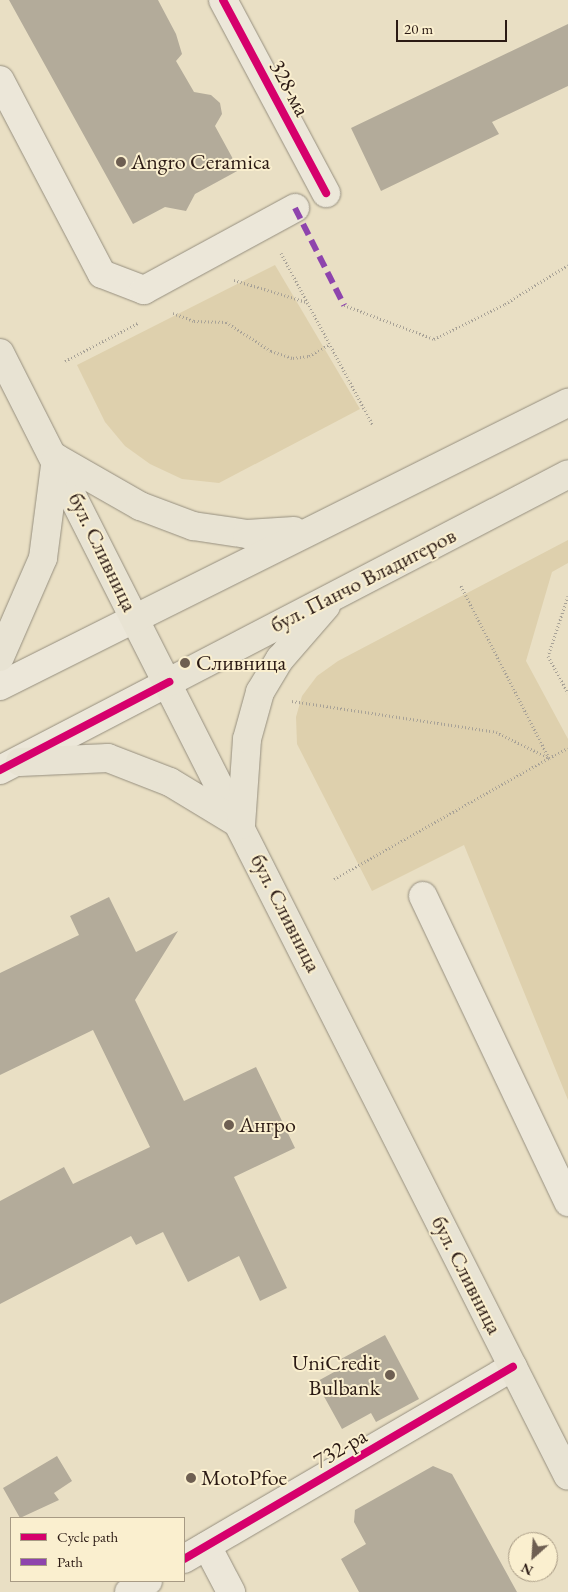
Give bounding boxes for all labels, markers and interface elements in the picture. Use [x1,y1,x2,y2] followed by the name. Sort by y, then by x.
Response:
[398,10,509,42] scale bar
[404,19,433,38] text: 20 m
[264,55,316,121] street label: 328-ма
[131,149,270,175] place label: Angro Ceramica
[115,156,127,168] marker: Angro Ceramica
[63,488,143,616] street label: бул. Сливница
[266,522,460,638] street label: бул. Панчо Владигеров
[196,650,286,676] place label: Сливница
[178,656,192,670] marker: Сливница
[245,849,327,977] street label: бул. Сливница
[239,1112,296,1138] place label: Ангро
[223,1119,235,1131] marker: Ангро
[426,1211,508,1339] street label: бул. Сливница
[292,1349,380,1400] place label: UniCredit Bulbank
[384,1369,396,1381] marker: UniCredit Bulbank
[309,1422,371,1474] street label: 732-ра
[201,1465,287,1491] place label: MotoPfoe
[185,1472,197,1484] marker: MotoPfoe
[10,1517,185,1582] legend
[57,1527,118,1546] text: Cycle path
[508,1532,558,1582] north arrow
[57,1552,83,1571] text: Path
[518,1559,536,1580] text: N

